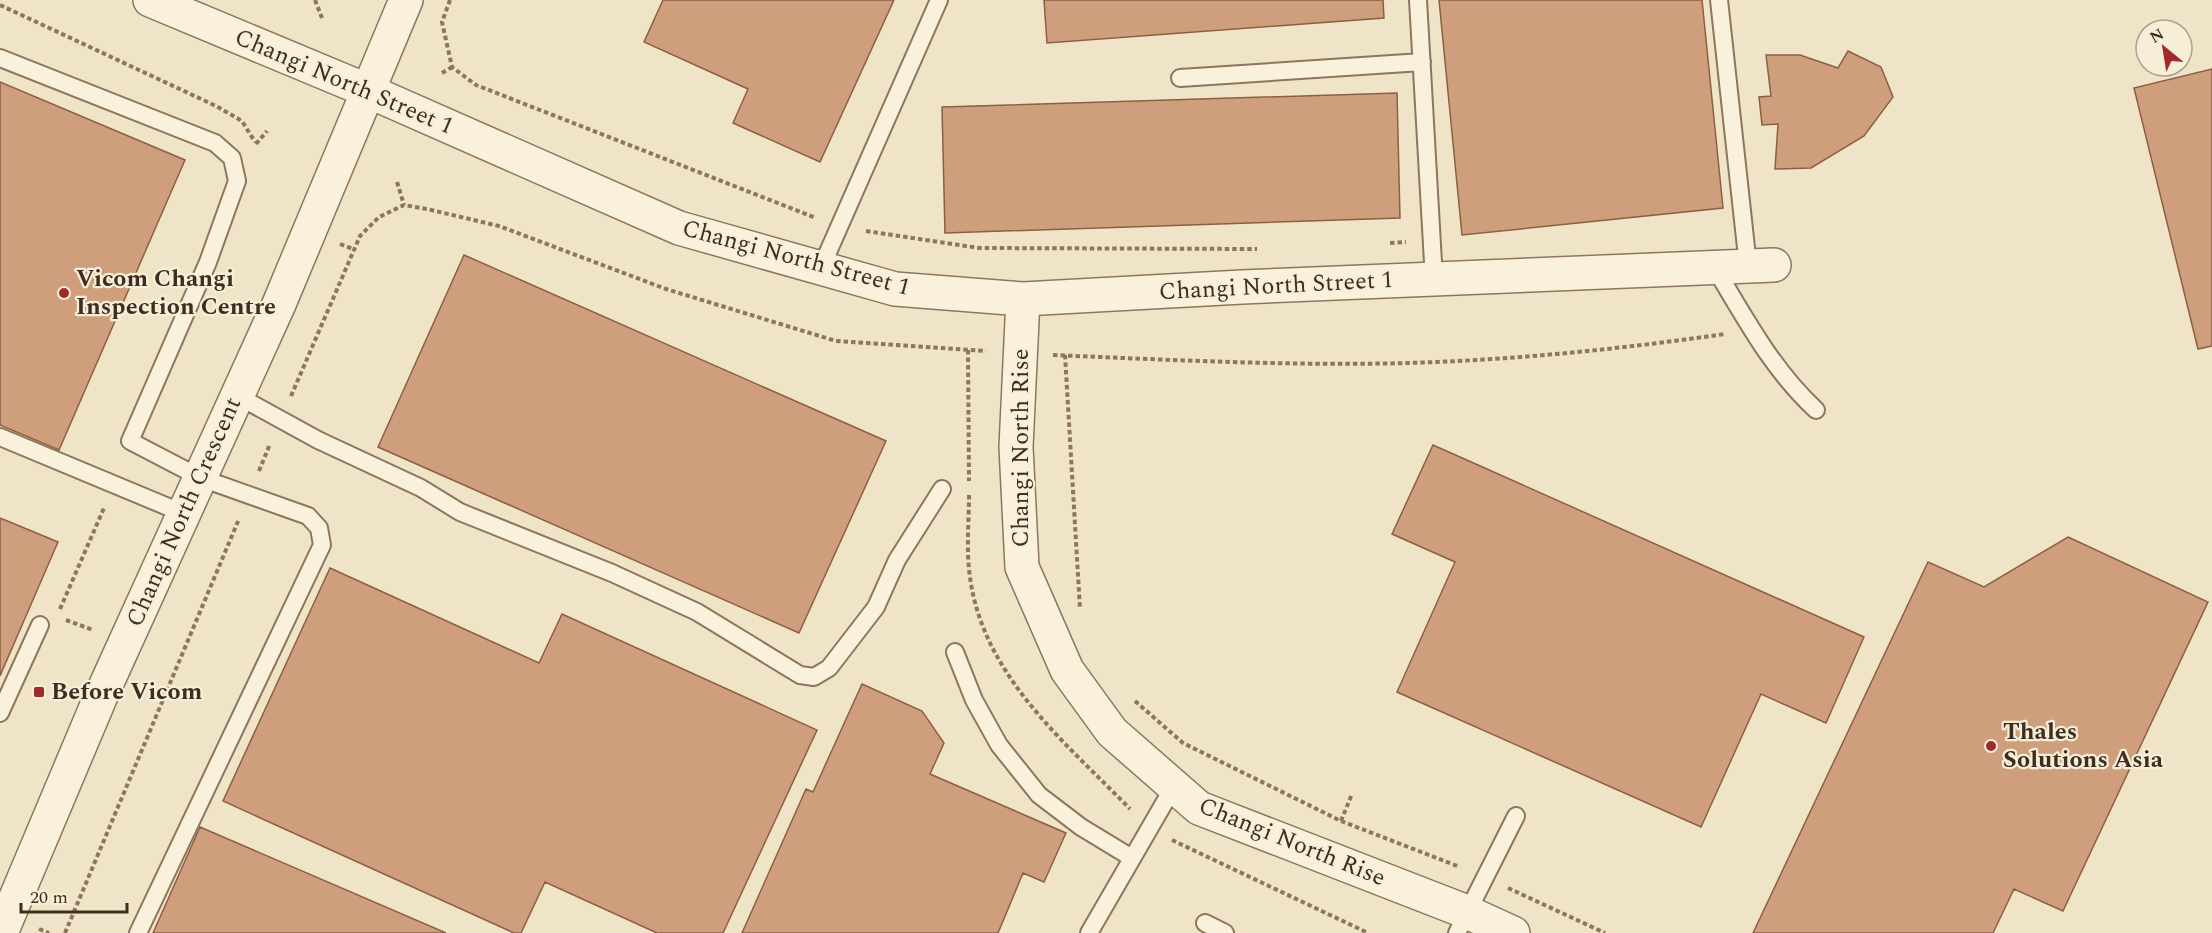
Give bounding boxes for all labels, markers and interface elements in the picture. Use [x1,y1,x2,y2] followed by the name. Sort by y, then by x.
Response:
[2134,18,2194,78] north arrow
[229,20,459,144] street label: Changi North Street 1
[2145,22,2169,50] text: N
[678,210,914,306] street label: Changi North Street 1
[76,261,276,325] place label: Vicom Changi Inspection Centre
[1158,262,1394,310] street label: Changi North Street 1
[57,286,71,300] marker: Vicom Changi Inspection Centre
[1003,349,1039,547] street label: Changi North Rise
[117,391,251,633] street label: Changi North Crescent
[51,674,203,710] place label: Before Vicom
[32,685,46,699] marker: Before Vicom
[2003,714,2164,778] place label: Thales Solutions Asia
[1984,739,1998,753] marker: Thales Solutions Asia
[1193,788,1391,896] street label: Changi North Rise
[21,876,128,914] scale bar
[30,884,68,911] text: 20 m

